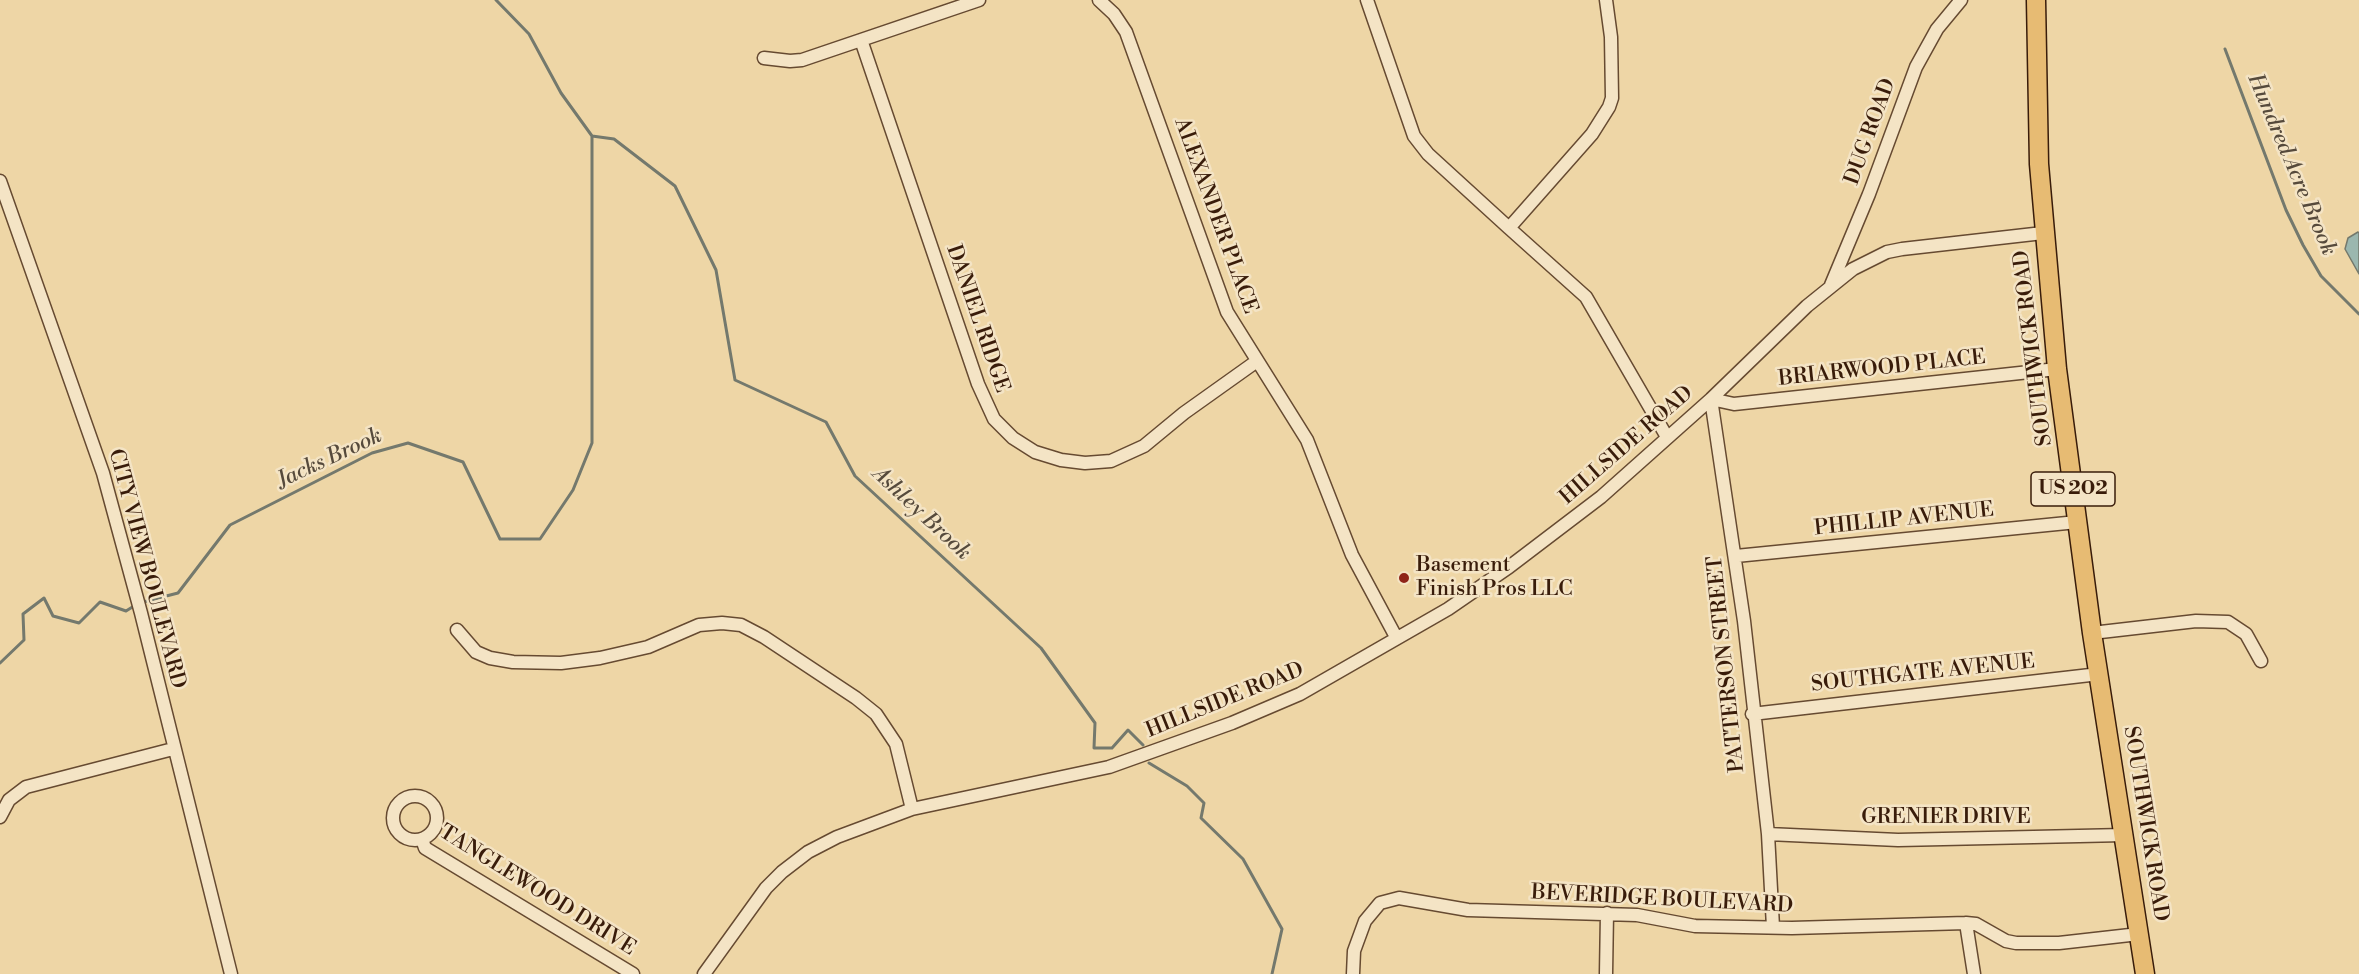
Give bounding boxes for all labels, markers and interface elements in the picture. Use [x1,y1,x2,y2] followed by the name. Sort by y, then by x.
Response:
[2241,70,2341,260] water label: Hundred Acre Brook
[1840,75,1902,189] street label: DUG ROAD
[1168,115,1262,317] street label: ALEXANDER PLACE
[940,242,1014,396] street label: DANIEL RIDGE
[2009,249,2059,447] street label: SOUTHWICK ROAD
[1777,346,1987,392] street label: BRIARWOOD PLACE
[1555,381,1699,511] street label: HILLSIDE ROAD
[273,423,387,495] water label: Jacks Brook
[102,446,190,692] street label: CITY VIEW BOULEVARD
[866,462,976,566] water label: Ashley Brook
[2031,472,2115,506] road number: US 202
[1813,498,1995,542] street label: PHILLIP AVENUE
[1416,553,1573,603] place label: Basement Finish Pros LLC
[1703,554,1751,774] street label: PATTERSON STREET
[1397,571,1411,585] marker: Basement Finish Pros LLC
[1810,650,2036,698] street label: SOUTHGATE AVENUE
[1142,658,1308,744] street label: HILLSIDE ROAD
[2117,725,2173,923] street label: SOUTHWICK ROAD
[1861,805,2031,831] street label: GRENIER DRIVE
[434,820,640,962] street label: TANGLEWOOD DRIVE
[1530,881,1794,919] street label: BEVERIDGE BOULEVARD

